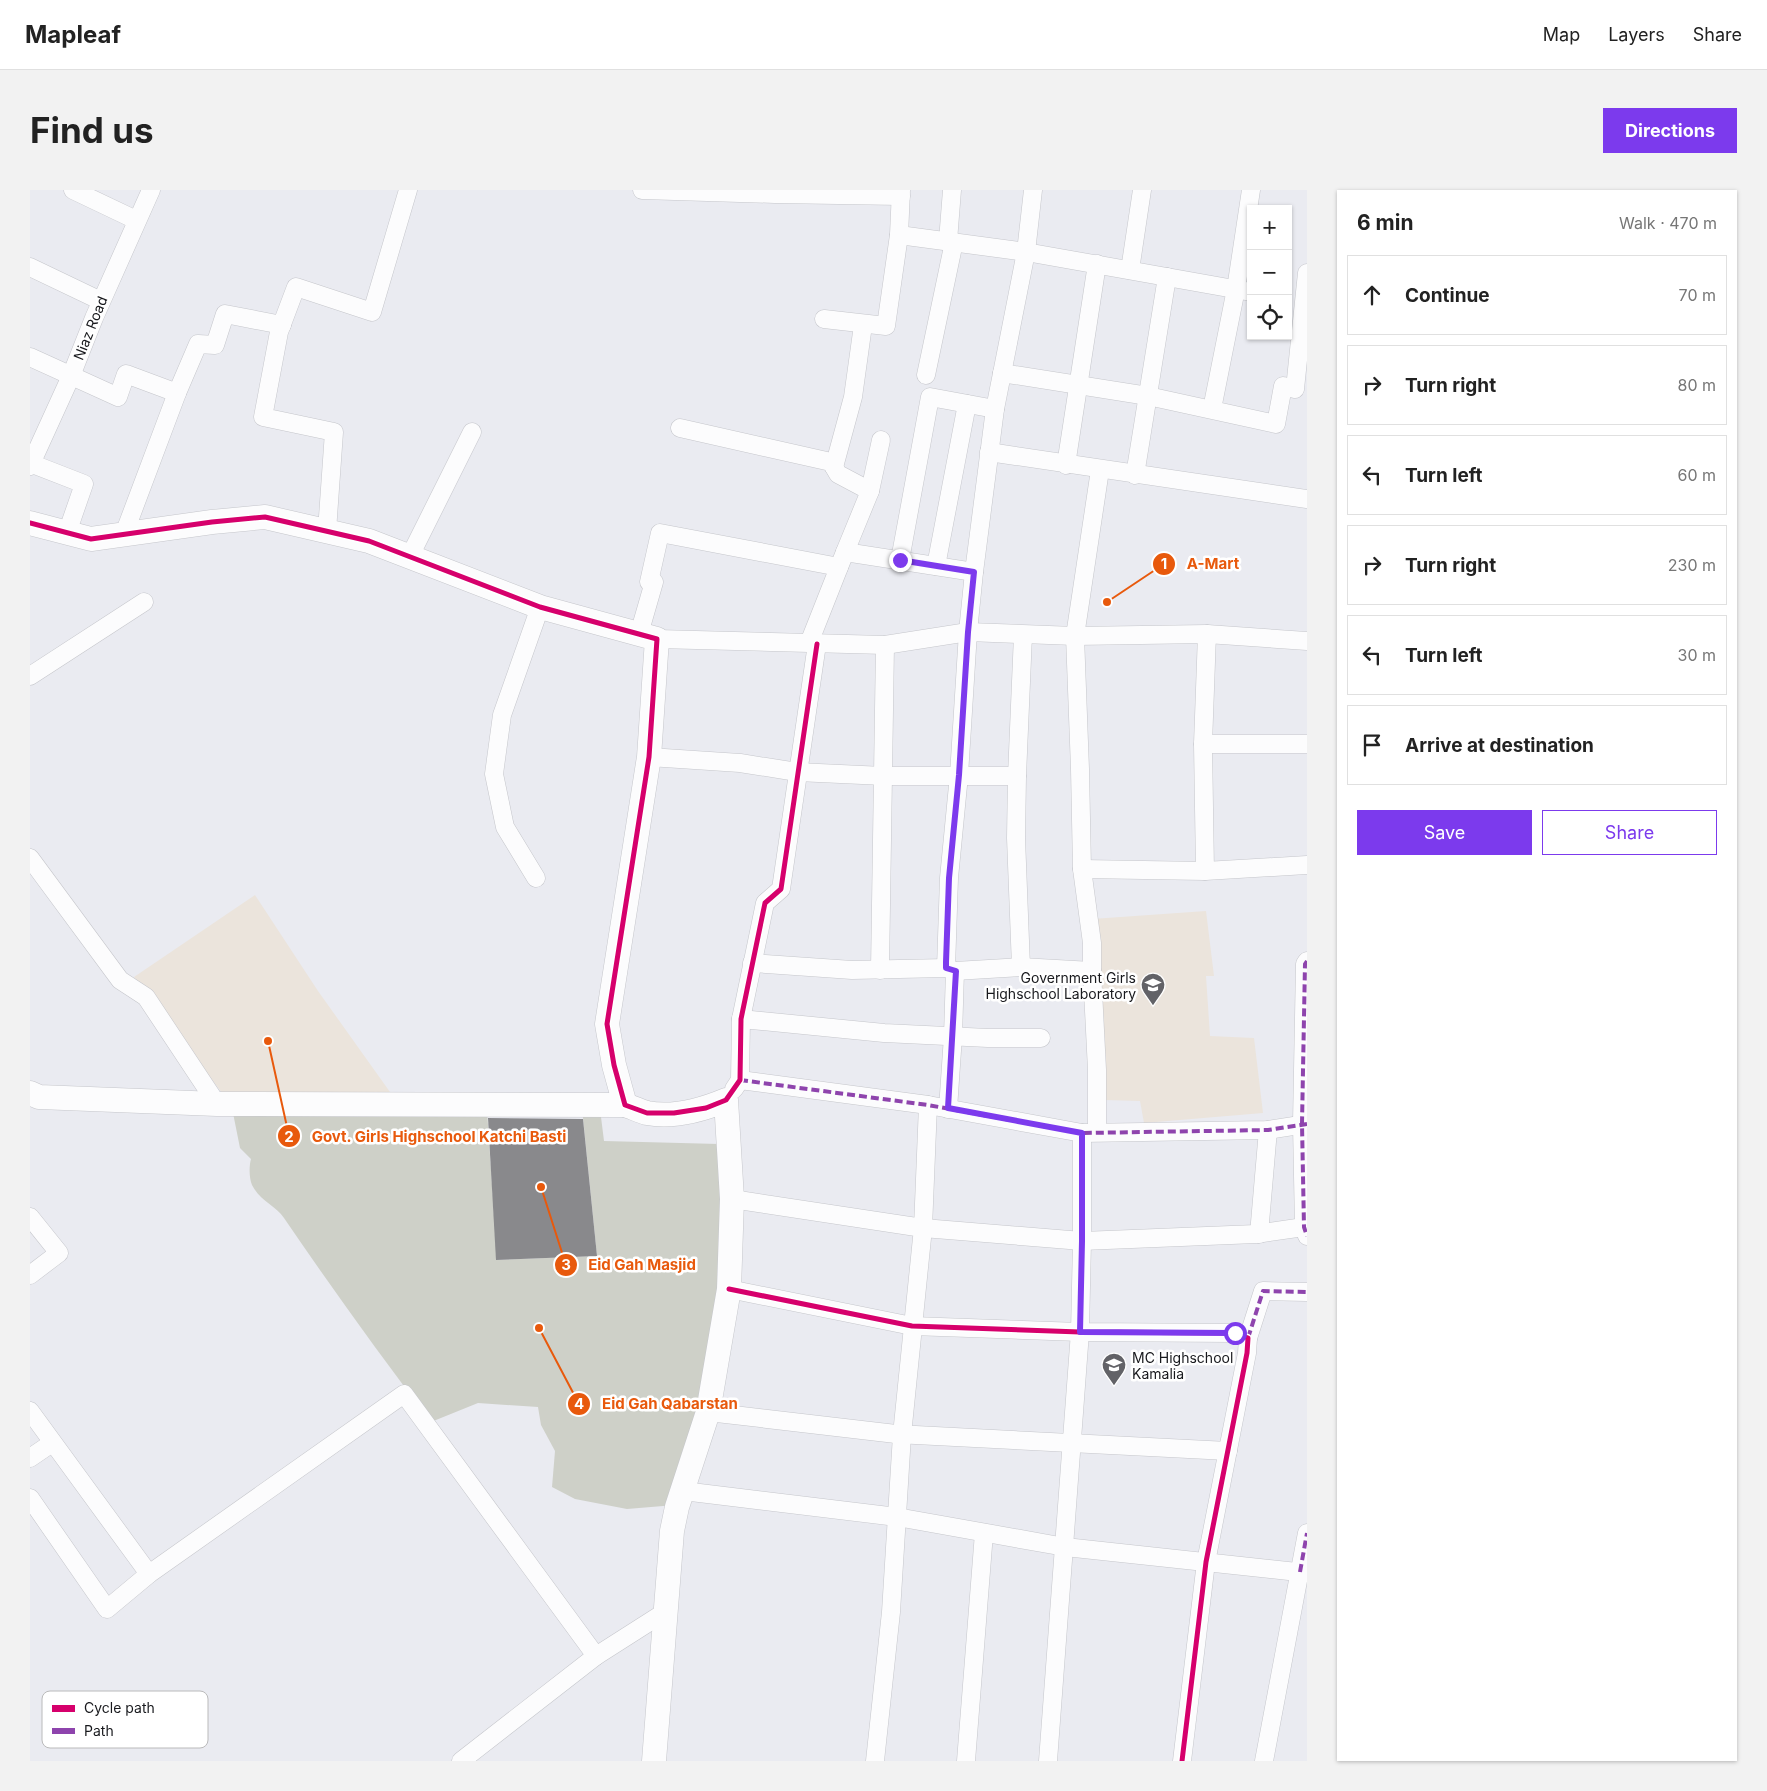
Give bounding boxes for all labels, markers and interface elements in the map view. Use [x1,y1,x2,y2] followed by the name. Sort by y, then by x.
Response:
[25,20,121,49] text: Mapleaf
[1543,24,1580,45] text: Map
[1608,24,1665,45] text: Layers
[1693,24,1742,45] text: Share
[1603,108,1737,153] button: Directions
[30,109,154,151] text: Find us
[1247,205,1292,340] map controls
[1247,205,1292,250] button: +
[1357,210,1414,235] text: 6 min
[1619,213,1717,233] text: Walk · 470 m
[1247,250,1292,295] button: −
[1358,281,1386,309] icon: ahead
[1405,284,1490,307] text: Continue
[1679,285,1716,305] text: 70 m
[70,294,110,362] street label: Niaz Road
[1247,295,1292,340] button: locate
[1358,371,1386,399] icon: right
[1405,374,1496,397] text: Turn right
[1677,375,1716,395] text: 80 m
[1358,461,1386,489] icon: left
[1405,464,1483,487] text: Turn left
[1677,465,1716,485] text: 60 m
[889,549,912,572] route end
[1151,549,1249,579] callout: A-Mart
[1358,551,1386,579] icon: right
[1161,554,1167,573] text: 1
[1187,554,1240,573] text: A-Mart
[1405,554,1496,577] text: Turn right
[1668,555,1716,575] text: 230 m
[1358,641,1386,669] icon: left
[1405,644,1483,667] text: Turn left
[1678,645,1716,665] text: 30 m
[1358,731,1386,759] icon: arrive
[1405,734,1594,757] text: Arrive at destination
[1357,810,1532,855] button: Save
[1542,810,1717,855] button: Share
[985,969,1136,1002] place label: Government Girls Highschool Laboratory
[1140,972,1166,1006] school or university icon: Government Girls Highschool Laboratory
[276,1121,576,1151] callout: Govt. Girls Highschool Katchi Basti
[284,1127,294,1146] text: 2
[312,1127,566,1146] text: Govt. Girls Highschool Katchi Basti
[554,1250,706,1280] callout: Eid Gah Masjid
[561,1255,571,1274] text: 3
[588,1255,696,1274] text: Eid Gah Masjid
[1224,1322,1247,1345] route start
[1132,1349,1233,1382] place label: MC Highschool Kamalia
[1101,1352,1127,1386] school or university icon: MC Highschool Kamalia
[567,1389,748,1419] callout: Eid Gah Qabarstan
[574,1394,584,1413] text: 4
[602,1394,738,1413] text: Eid Gah Qabarstan
[42,1691,208,1748] legend
[84,1699,155,1716] text: Cycle path
[84,1722,114,1739] text: Path

